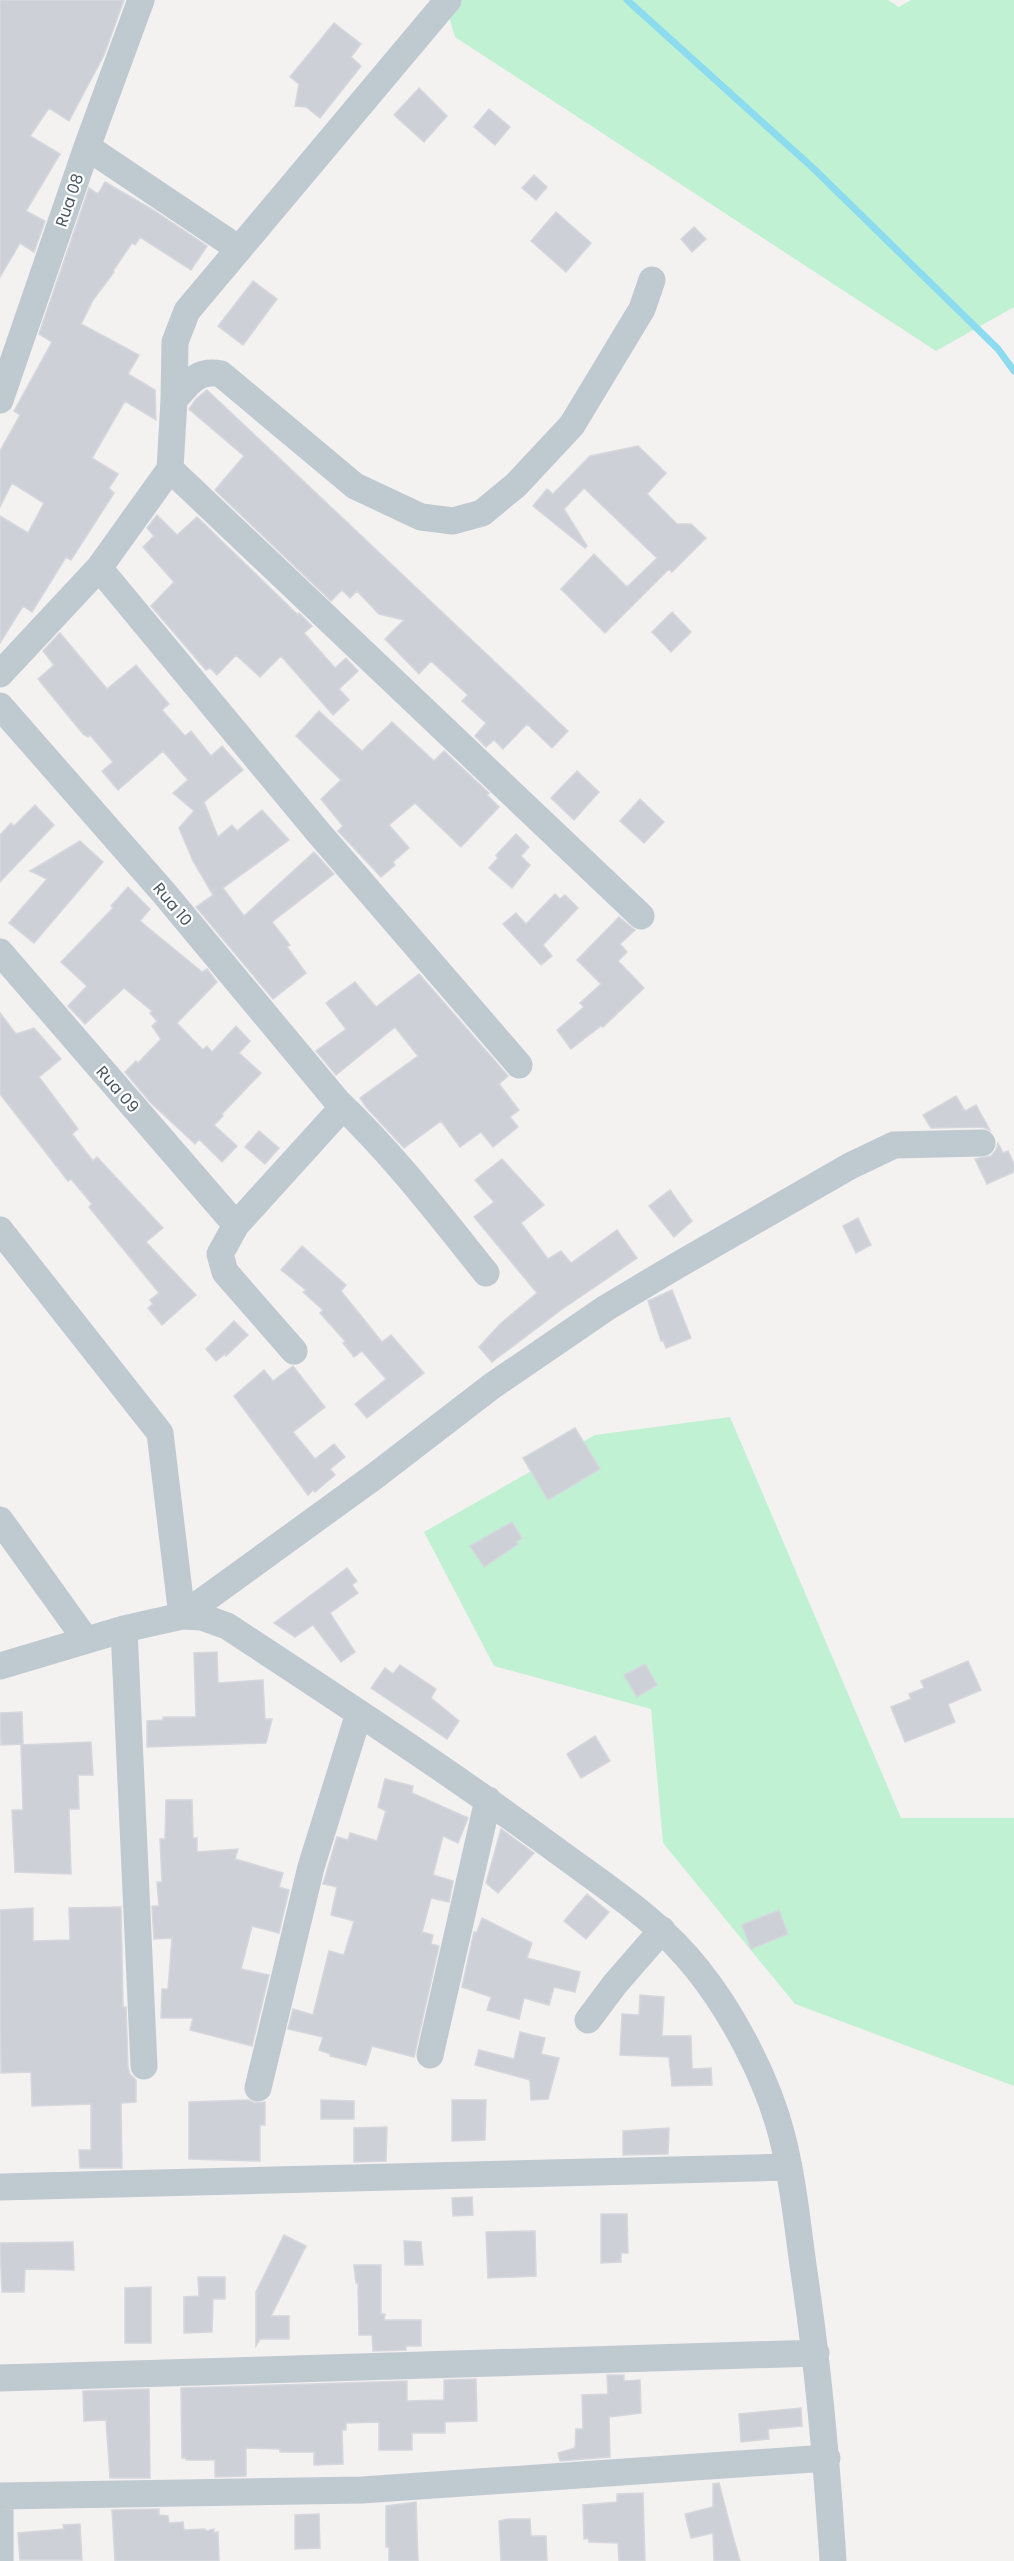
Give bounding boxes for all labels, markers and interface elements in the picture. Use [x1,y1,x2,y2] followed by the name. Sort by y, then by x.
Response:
[50,170,89,230] street label: Rua 08
[148,878,198,931] street label: Rua 10
[91,1061,144,1118] street label: Rua 09

